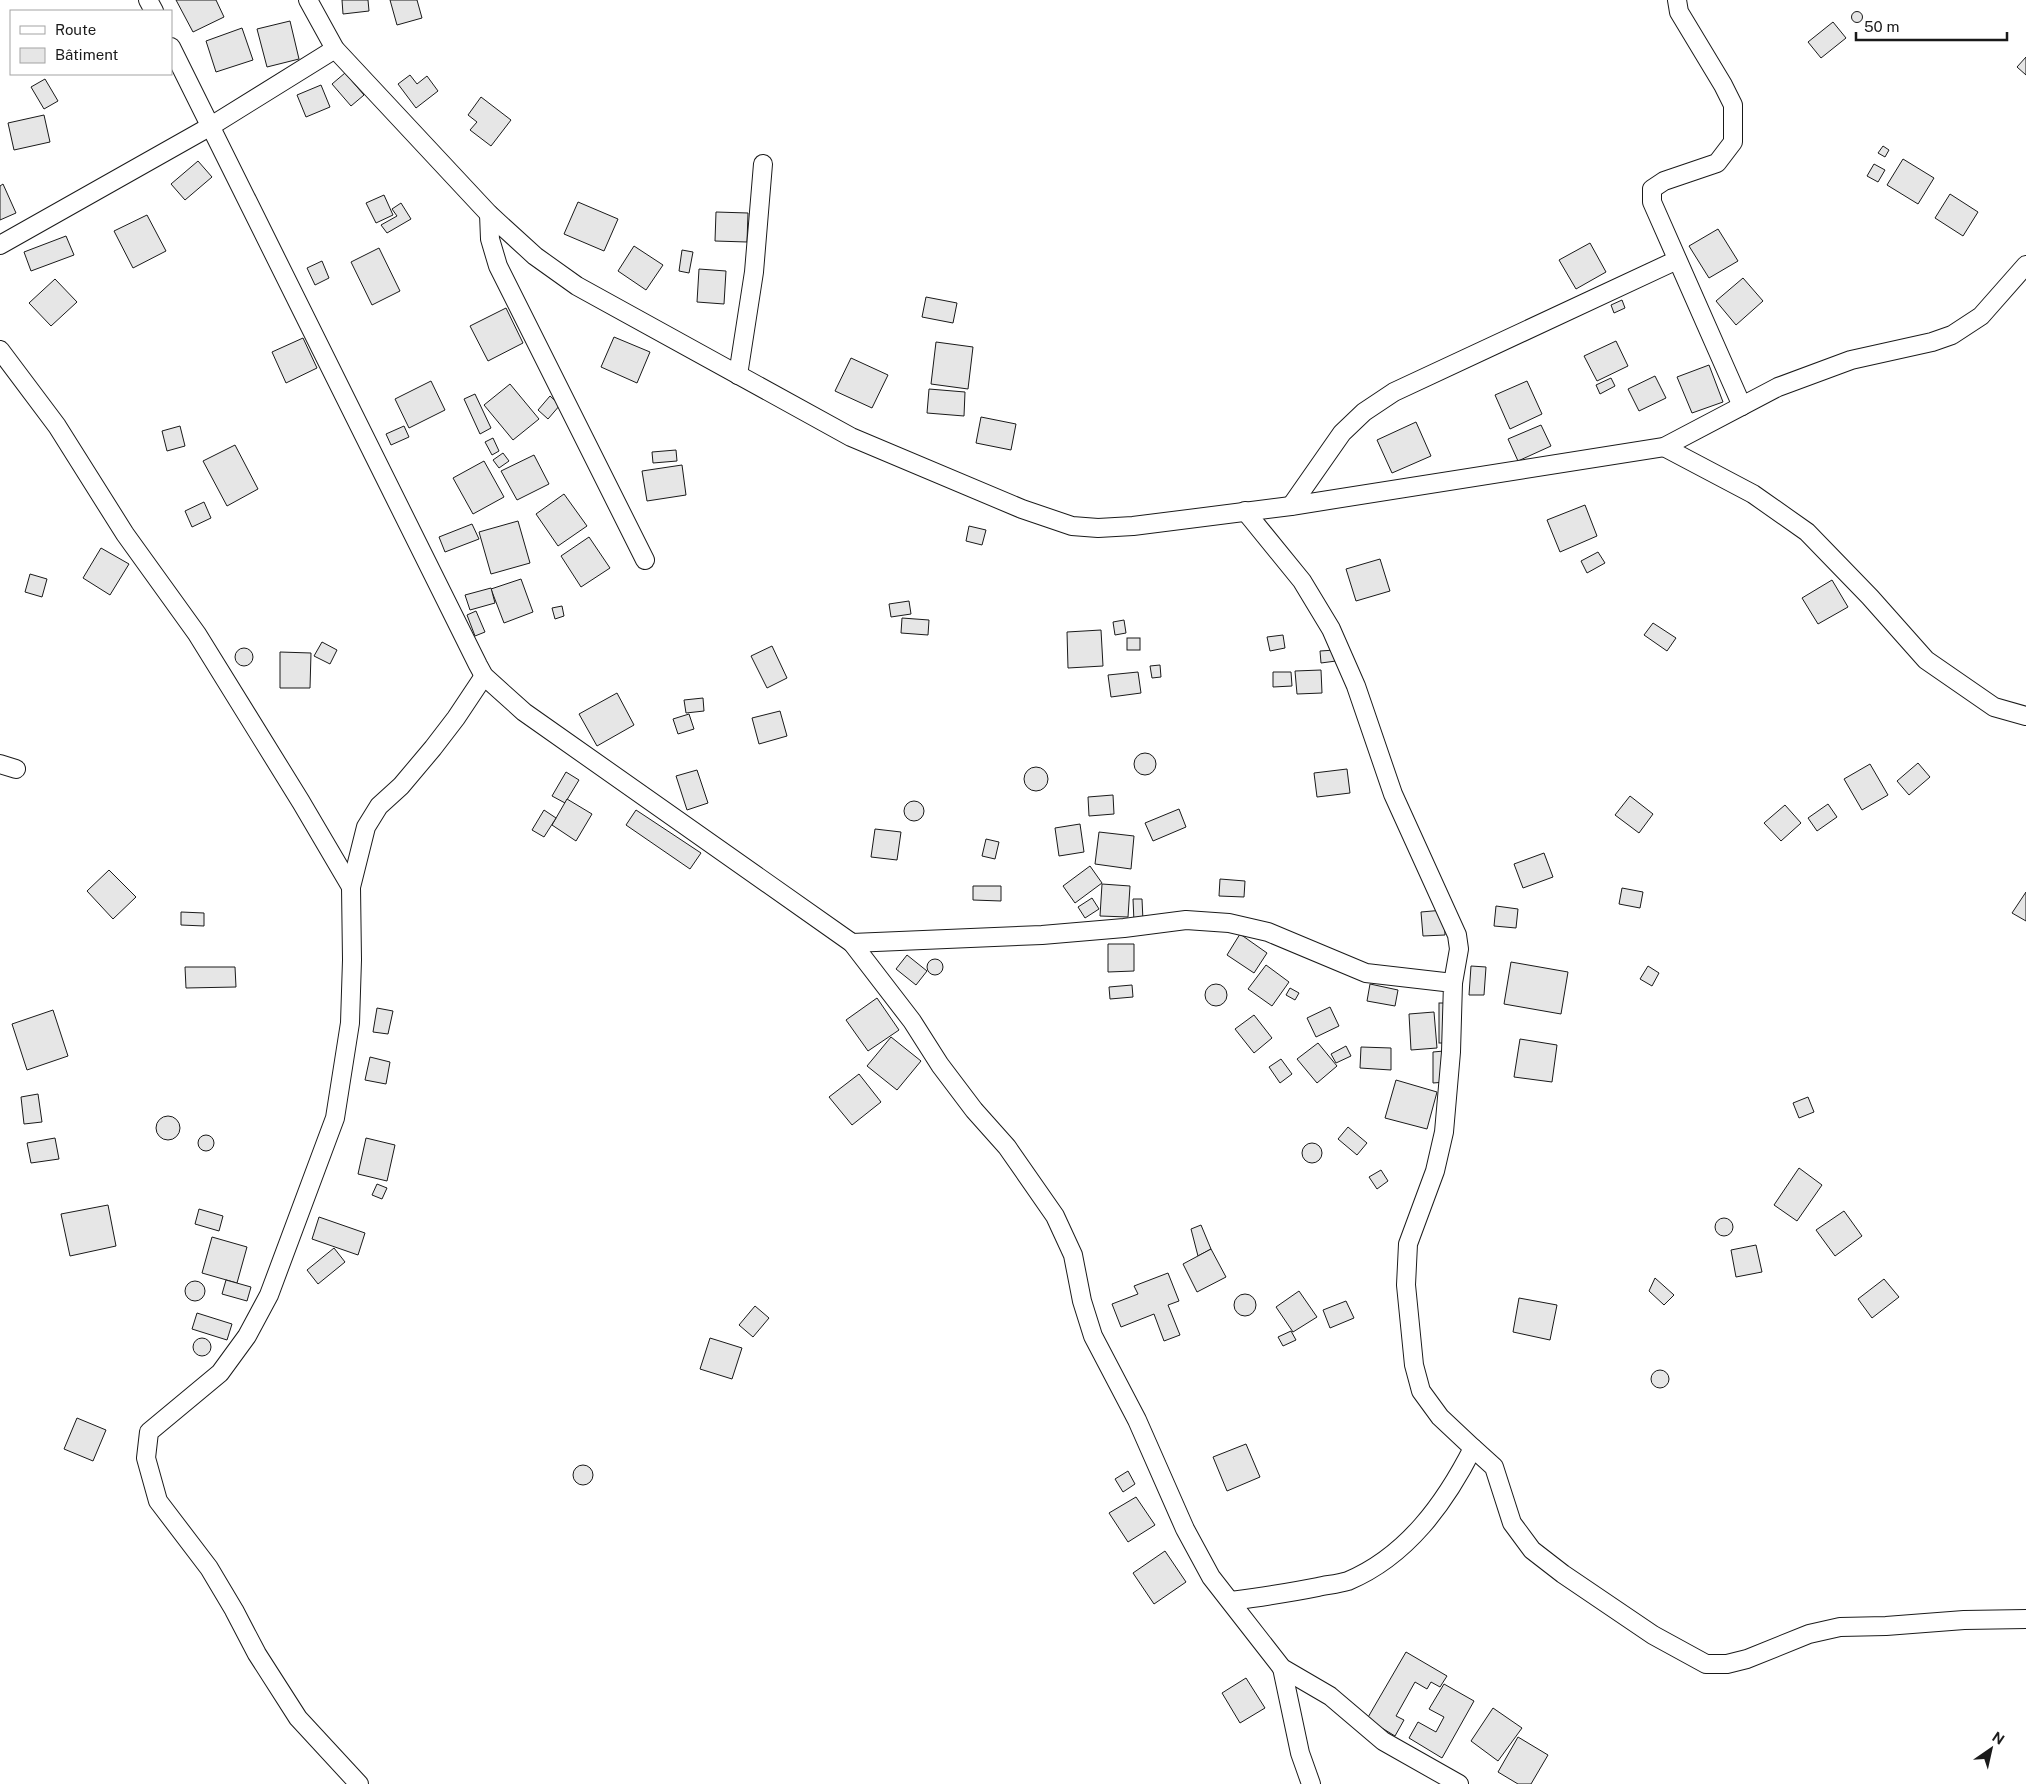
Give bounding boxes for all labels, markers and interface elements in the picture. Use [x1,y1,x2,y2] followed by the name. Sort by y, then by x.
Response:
[10,10,172,75] legend
[1856,10,2007,42] scale bar
[1864,18,1899,35] text: 50 m
[55,21,96,38] text: Route
[55,46,118,63] text: Bâtiment
[1966,1724,2016,1774] north arrow
[1989,1729,2007,1748] text: N

